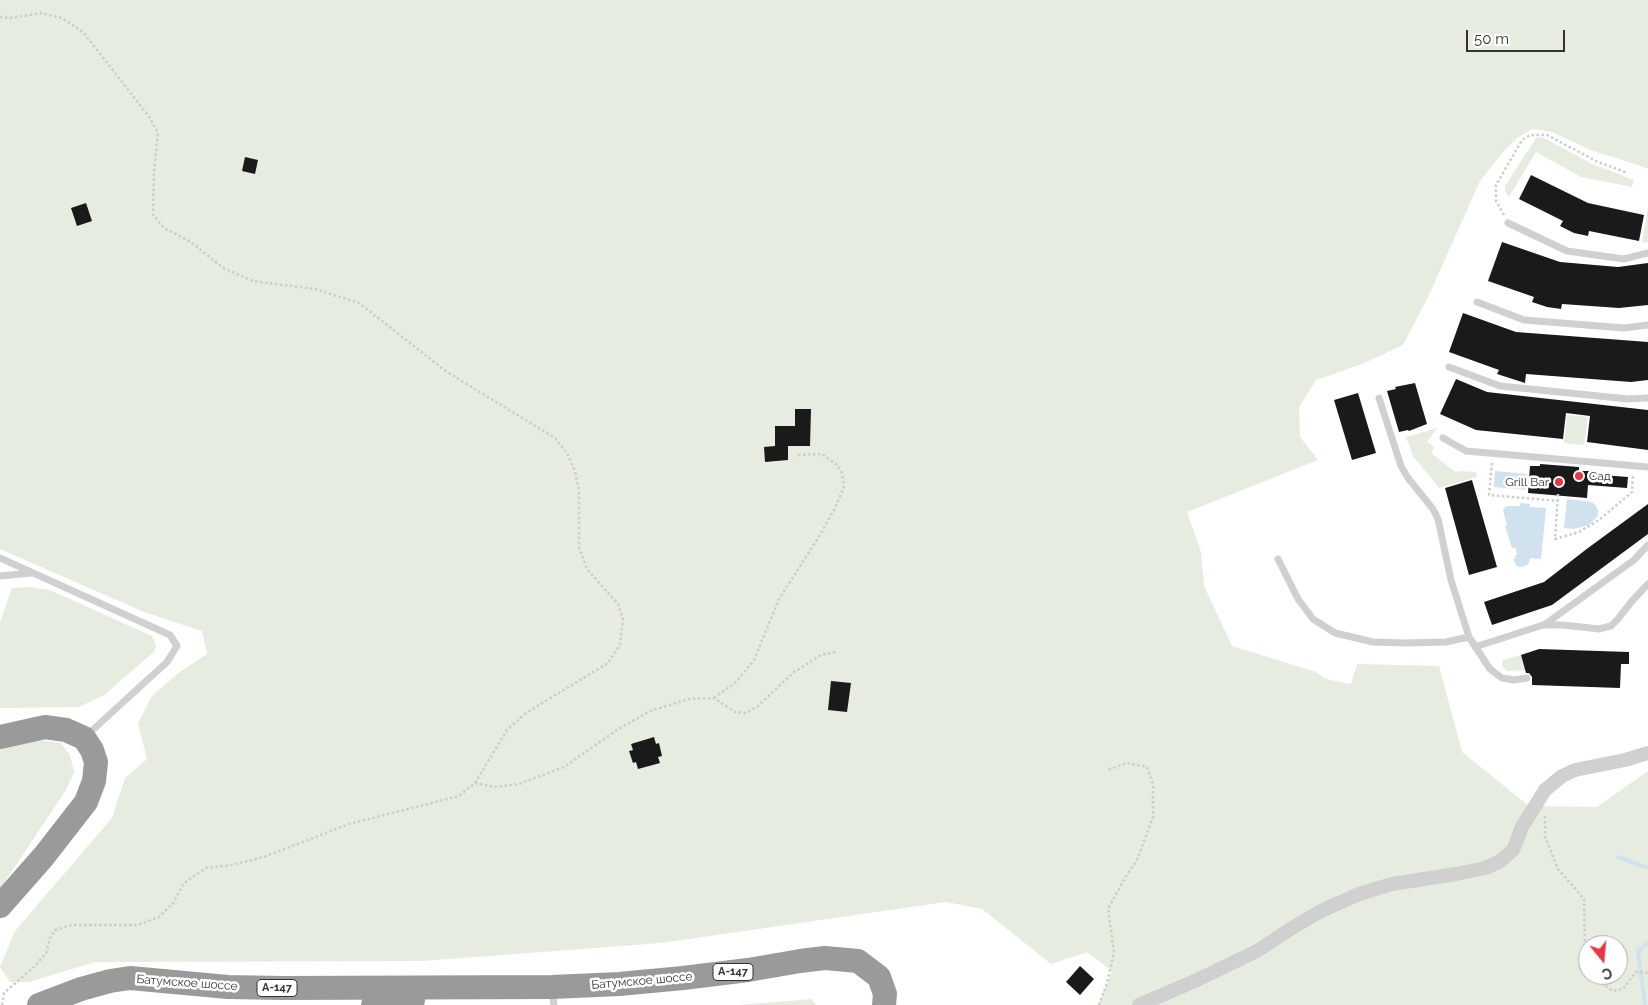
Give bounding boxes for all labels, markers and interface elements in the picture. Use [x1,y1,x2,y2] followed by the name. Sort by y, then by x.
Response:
[1468,20,1567,52] scale bar
[1474,30,1509,48] text: 50 m
[1589,469,1611,483] place label: Сад
[1573,470,1585,482] marker: Сад
[1505,475,1549,489] place label: Grill Bar
[1553,476,1565,488] marker: Grill Bar
[1578,935,1628,985] north arrow
[713,964,753,980] road number: А-147
[1600,964,1614,982] text: С
[591,969,693,993] street label: Батумское шоссе
[136,972,238,994] street label: Батумское шоссе
[257,980,297,996] road number: А-147

